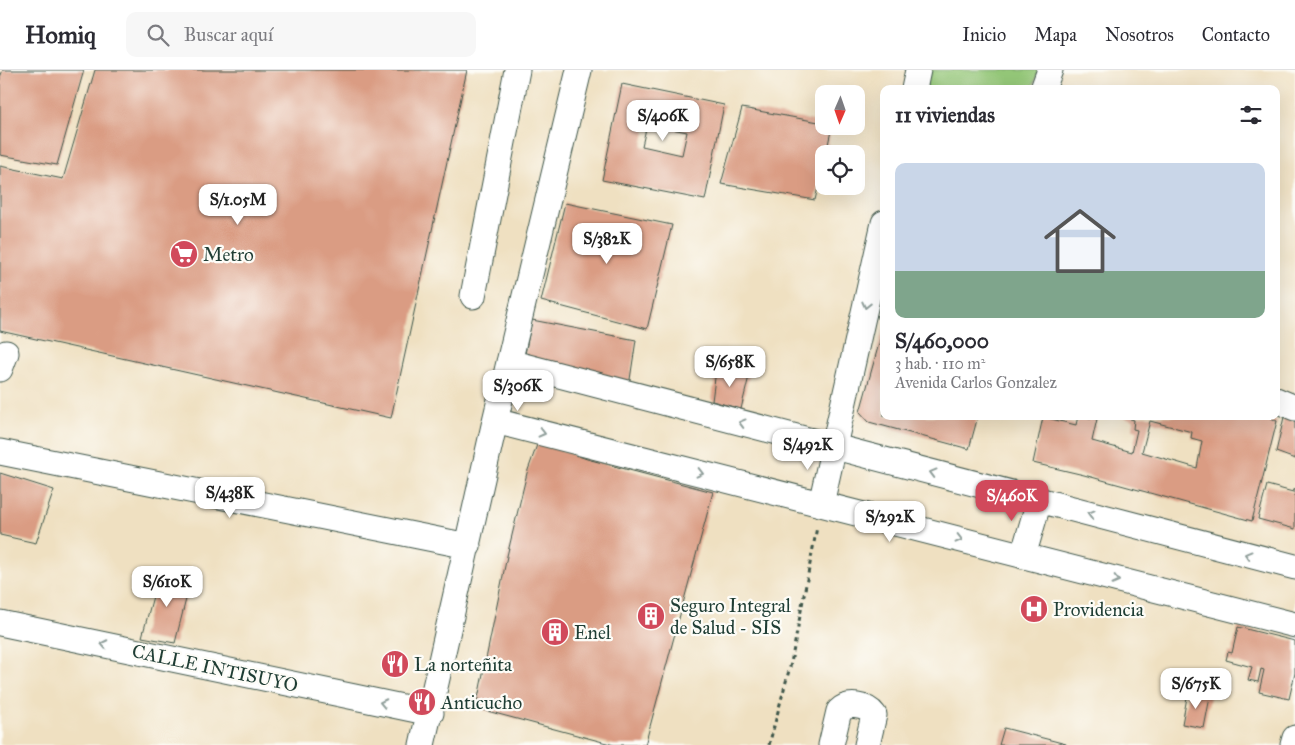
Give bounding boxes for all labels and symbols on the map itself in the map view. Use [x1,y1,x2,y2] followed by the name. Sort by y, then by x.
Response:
[815,85,865,135] north arrow
[622,100,704,142] pin: S/406K
[192,184,284,226] pin: S/1.05M
[566,222,648,265] pin: S/382K
[169,239,199,269] supermarket icon: Metro
[203,243,254,266] place label: Metro
[861,300,871,309] one-way arrow
[689,346,771,388] pin: S/658K
[477,370,559,412] pin: S/306K
[738,418,747,429] one-way arrow
[538,428,546,438] one-way arrow
[767,428,849,471] pin: S/492K
[695,468,703,478] one-way arrow
[929,468,938,479] one-way arrow
[189,476,271,519] pin: S/438K
[971,480,1053,522] pin: S/460K
[849,500,931,543] pin: S/292K
[1086,509,1095,520] one-way arrow
[954,534,963,544] one-way arrow
[1243,550,1252,561] one-way arrow
[126,566,208,608] pin: S/610K
[1112,574,1121,585] one-way arrow
[670,594,792,639] place label: Seguro Integral de Salud - SIS
[1019,594,1049,624] hospital icon: Providencia
[1053,598,1145,621] place label: Providencia
[636,601,666,631] building icon: Seguro Integral de Salud - SIS
[540,617,570,647] building icon: Enel
[574,621,612,644] place label: Enel
[130,639,300,697] street label: CALLE INTISUYO
[99,640,108,650] one-way arrow
[380,649,410,679] restaurant icon: La norteñita
[414,653,513,676] place label: La norteñita
[1155,668,1237,710] pin: S/675K
[407,687,437,717] restaurant icon: Anticucho
[440,691,523,714] place label: Anticucho
[378,698,387,709] one-way arrow

